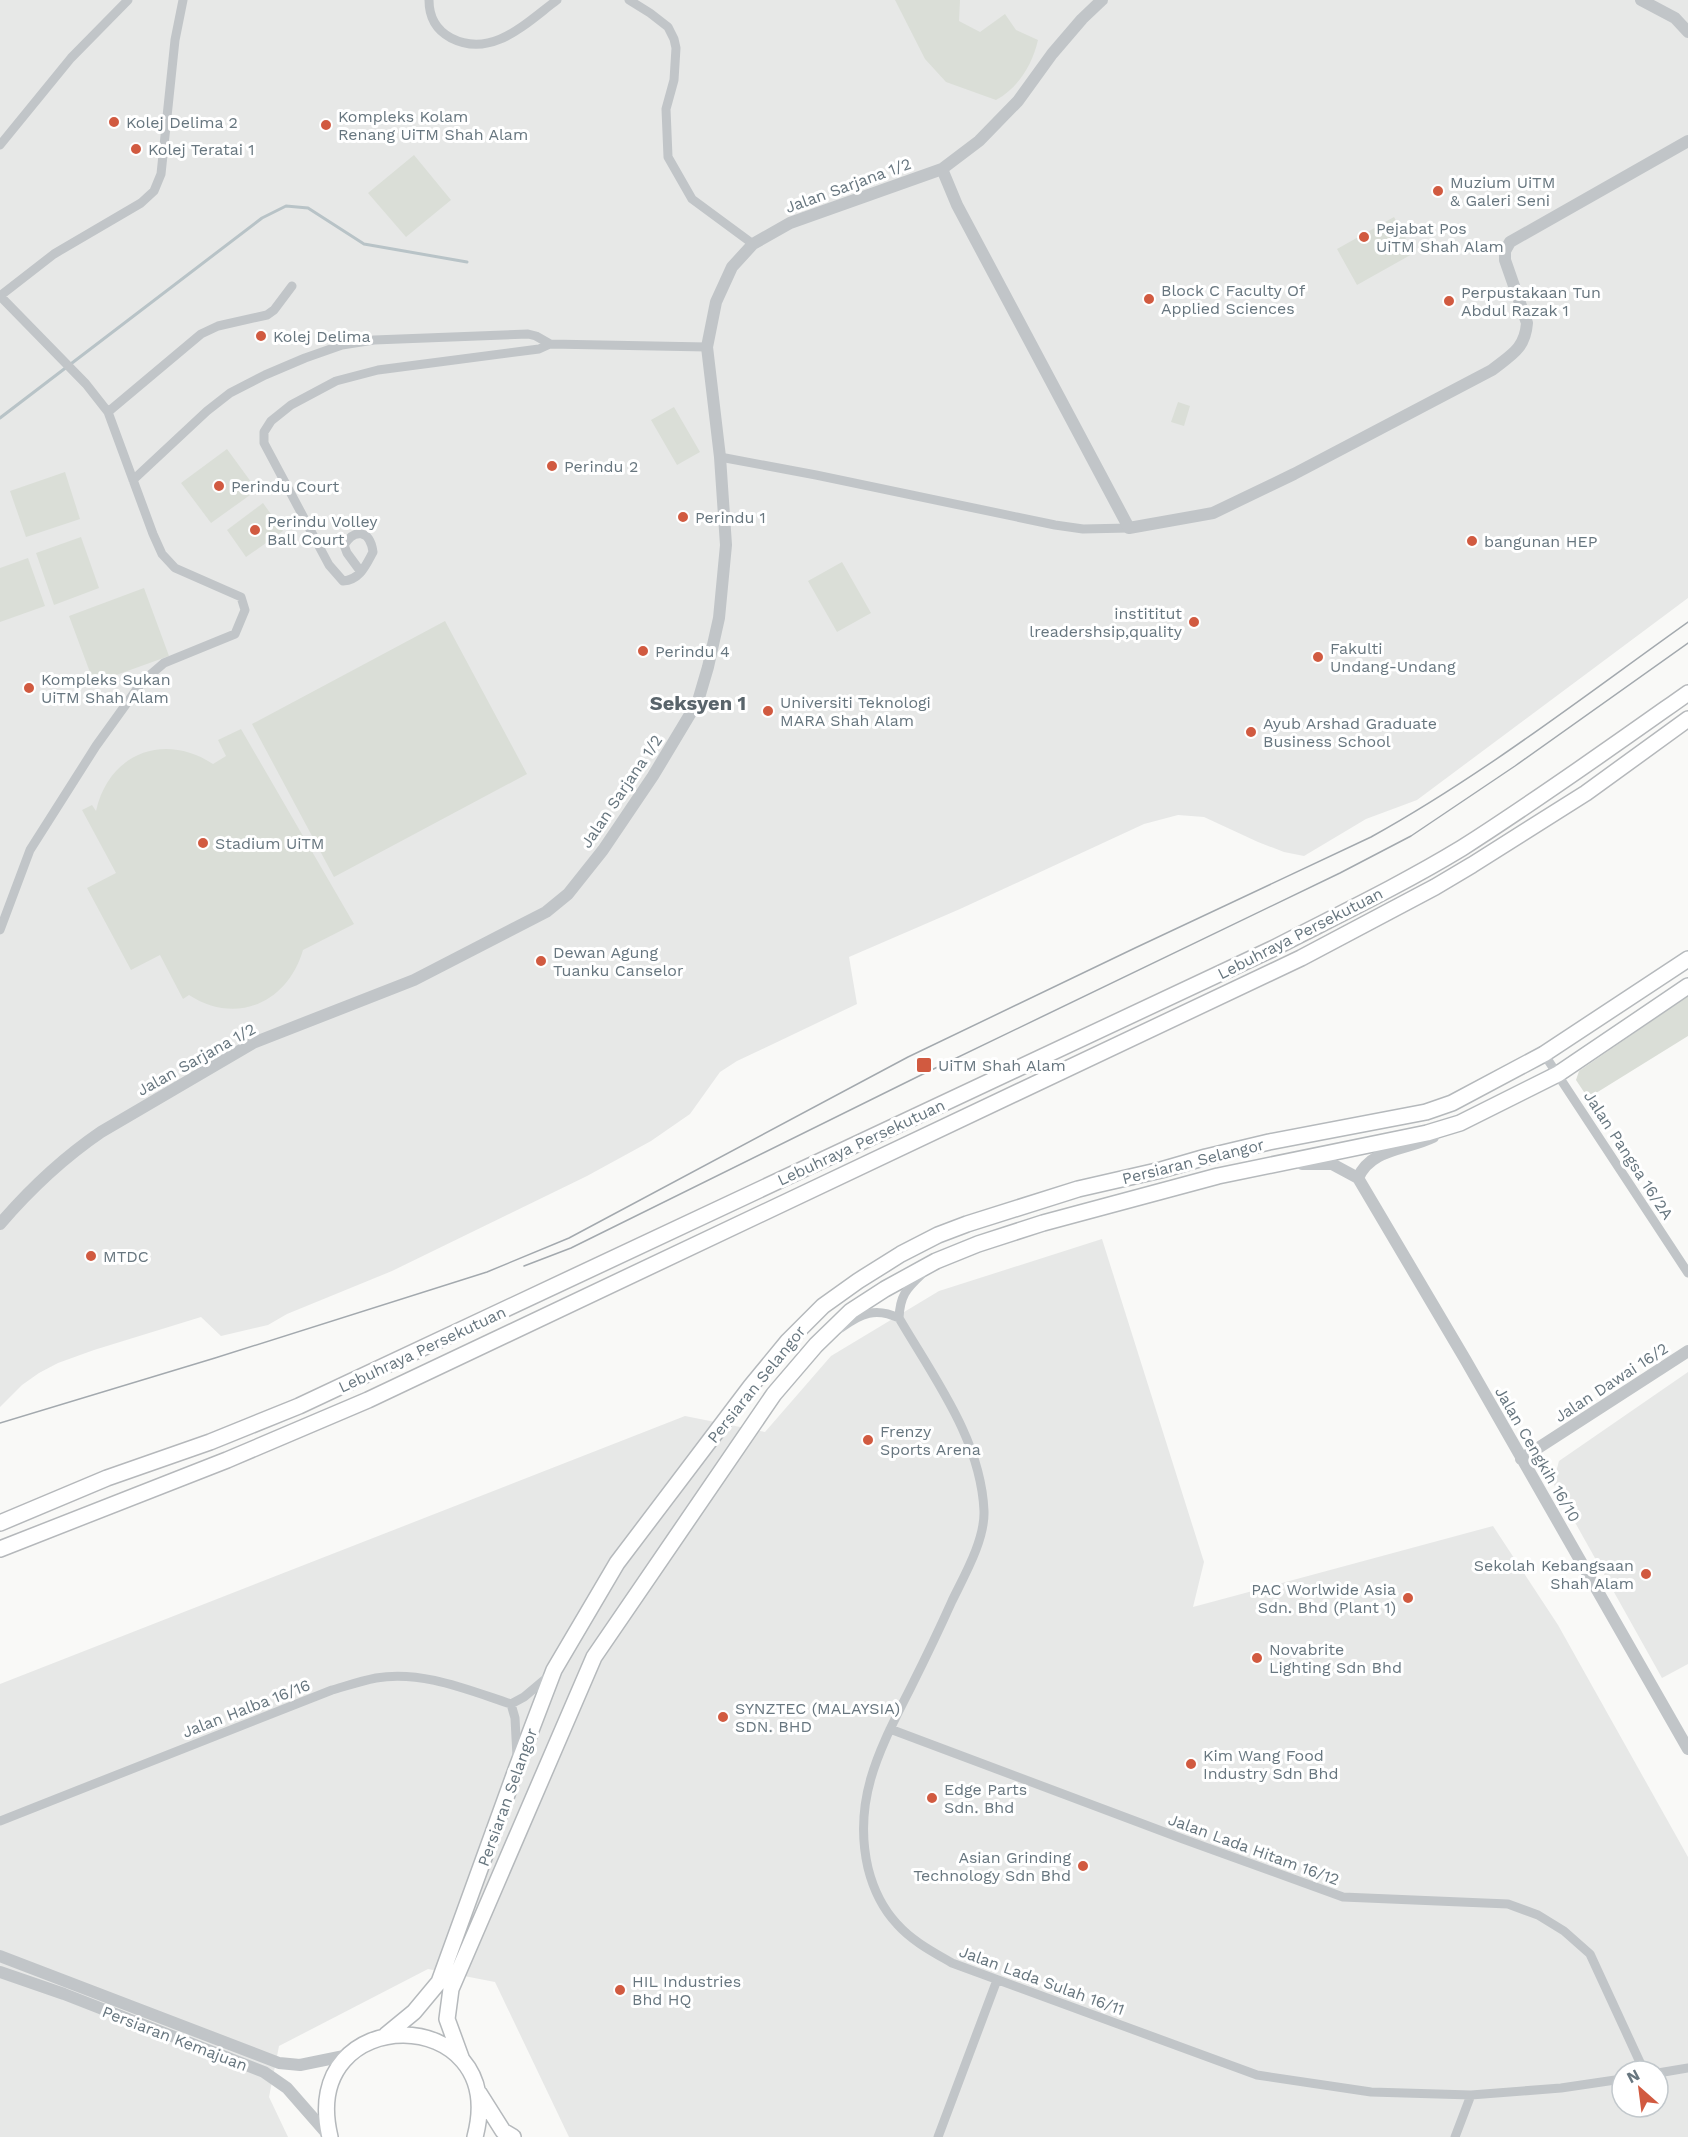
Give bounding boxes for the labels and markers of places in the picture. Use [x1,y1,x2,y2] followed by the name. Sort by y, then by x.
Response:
[338,107,528,144] place label: Kompleks Kolam Renang UiTM Shah Alam
[126,113,238,132] place label: Kolej Delima 2
[107,115,121,129] marker: Kolej Delima 2
[319,118,333,132] marker: Kompleks Kolam Renang UiTM Shah Alam
[148,140,254,159] place label: Kolej Teratai 1
[129,142,143,156] marker: Kolej Teratai 1
[1450,173,1555,210] place label: Muzium UiTM & Galeri Seni
[1431,184,1445,198] marker: Muzium UiTM & Galeri Seni
[1376,219,1504,256] place label: Pejabat Pos UiTM Shah Alam
[1357,230,1371,244] marker: Pejabat Pos UiTM Shah Alam
[1161,281,1306,318] place label: Block C Faculty Of Applied Sciences
[1461,283,1601,320] place label: Perpustakaan Tun Abdul Razak 1
[1142,292,1156,306] marker: Block C Faculty Of Applied Sciences
[1442,294,1456,308] marker: Perpustakaan Tun Abdul Razak 1
[273,327,371,346] place label: Kolej Delima
[254,329,268,343] marker: Kolej Delima
[564,457,638,476] place label: Perindu 2
[545,459,559,473] marker: Perindu 2
[231,477,339,496] place label: Perindu Court
[212,479,226,493] marker: Perindu Court
[695,508,766,527] place label: Perindu 1
[676,510,690,524] marker: Perindu 1
[267,512,378,549] place label: Perindu Volley Ball Court
[248,523,262,537] marker: Perindu Volley Ball Court
[1484,532,1598,551] place label: bangunan HEP
[1465,534,1479,548] marker: bangunan HEP
[1029,604,1183,641] place label: instititut lreadershsip,quality
[1187,615,1201,629] marker: instititut lreadershsip,quality
[1330,639,1456,676] place label: Fakulti Undang-Undang
[655,642,730,661] place label: Perindu 4
[636,644,650,658] marker: Perindu 4
[1311,650,1325,664] marker: Fakulti Undang-Undang
[41,670,171,707] place label: Kompleks Sukan UiTM Shah Alam
[22,681,36,695] marker: Kompleks Sukan UiTM Shah Alam
[780,693,931,730] place label: Universiti Teknologi MARA Shah Alam
[761,704,775,718] marker: Universiti Teknologi MARA Shah Alam
[1263,714,1437,751] place label: Ayub Arshad Graduate Business School
[1244,725,1258,739] marker: Ayub Arshad Graduate Business School
[215,834,324,853] place label: Stadium UiTM
[196,836,210,850] marker: Stadium UiTM
[553,943,684,980] place label: Dewan Agung Tuanku Canselor
[534,954,548,968] marker: Dewan Agung Tuanku Canselor
[915,1056,933,1074] marker: UiTM Shah Alam
[938,1056,1066,1075] place label: UiTM Shah Alam
[103,1247,149,1266] place label: MTDC
[84,1249,98,1263] marker: MTDC
[880,1422,981,1459] place label: Frenzy Sports Arena
[861,1433,875,1447] marker: Frenzy Sports Arena
[1474,1556,1634,1593] place label: Sekolah Kebangsaan Shah Alam
[1639,1567,1653,1581] marker: Sekolah Kebangsaan Shah Alam
[1251,1580,1396,1617] place label: PAC Worlwide Asia Sdn. Bhd (Plant 1)
[1401,1591,1415,1605] marker: PAC Worlwide Asia Sdn. Bhd (Plant 1)
[1269,1640,1402,1677] place label: Novabrite Lighting Sdn Bhd
[1250,1651,1264,1665] marker: Novabrite Lighting Sdn Bhd
[735,1699,900,1736] place label: SYNZTEC (MALAYSIA) SDN. BHD
[716,1710,730,1724] marker: SYNZTEC (MALAYSIA) SDN. BHD
[1203,1746,1338,1783] place label: Kim Wang Food Industry Sdn Bhd
[1184,1757,1198,1771] marker: Kim Wang Food Industry Sdn Bhd
[944,1780,1027,1817] place label: Edge Parts Sdn. Bhd
[925,1791,939,1805] marker: Edge Parts Sdn. Bhd
[913,1848,1071,1885] place label: Asian Grinding Technology Sdn Bhd
[1076,1859,1090,1873] marker: Asian Grinding Technology Sdn Bhd
[632,1972,741,2009] place label: HIL Industries Bhd HQ
[613,1983,627,1997] marker: HIL Industries Bhd HQ

